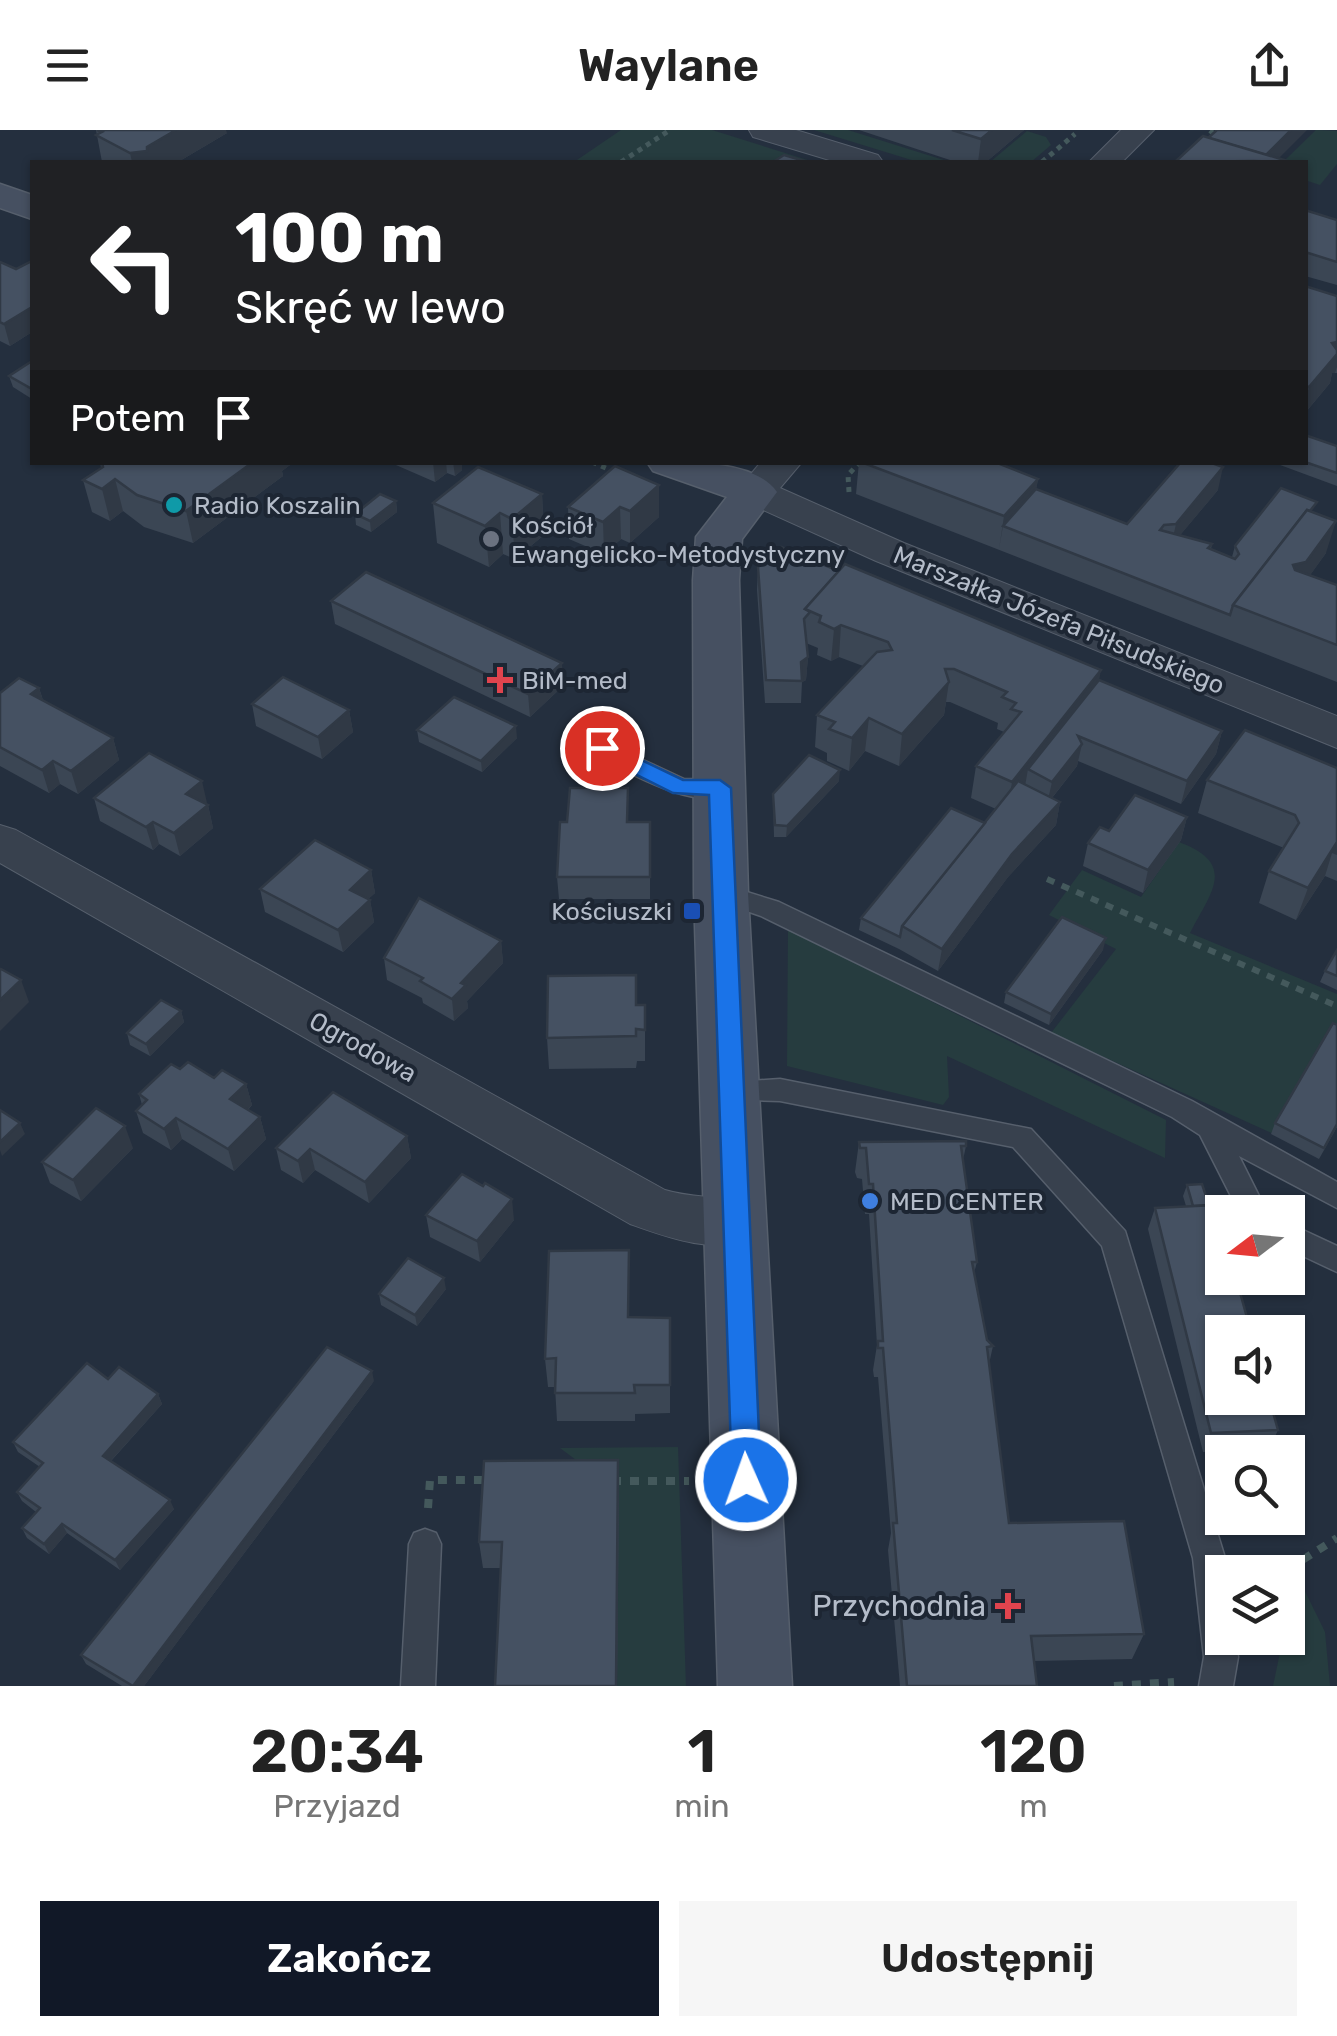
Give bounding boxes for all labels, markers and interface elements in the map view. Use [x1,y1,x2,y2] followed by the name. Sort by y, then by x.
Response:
[40,38,95,93] icon: menu
[1242,38,1297,93] icon: share
[578,39,759,92] text: Waylane
[235,197,444,280] text: 100 m
[70,200,200,330] icon: left
[235,281,506,334] text: Skręć w lewo
[206,390,261,445] icon: arrive
[70,395,186,441] text: Potem
[194,491,361,520] place label: Radio Koszalin
[163,494,185,516] marker: Radio Koszalin
[511,511,845,569] place label: Kościół Ewangelicko-Metodystyczny
[480,528,502,550] marker: Kościół Ewangelicko-Metodystyczny
[889,540,1229,700] street label: Marszałka Józefa Piłsudskiego
[522,666,628,695] place label: BiM-med
[487,667,513,693] marker: BiM-med
[560,706,645,791] pin
[575,721,630,776] icon: arrive
[551,897,672,926] place label: Kościuszki
[681,900,703,922] marker: Kościuszki
[304,1006,422,1088] street label: Ogrodowa
[890,1187,1044,1216] place label: MED CENTER
[859,1190,881,1212] marker: MED CENTER
[1205,1195,1305,1295] north arrow
[1205,1195,1305,1655] map controls
[1205,1315,1305,1415] button: sound
[694,1428,798,1532] position arrow
[1205,1435,1305,1535] button: search
[1205,1555,1305,1655] button: layers
[812,1588,986,1624] place label: Przychodnia
[995,1593,1021,1619] marker: Przychodnia
[250,1716,424,1787] text: 20:34
[688,1716,716,1787] text: 1
[980,1716,1087,1787] text: 120
[273,1787,401,1825] text: Przyjazd
[674,1787,730,1825] text: min
[1019,1787,1048,1825] text: m
[40,1901,659,2016] button: Zakończ
[679,1901,1297,2016] button: Udostępnij

